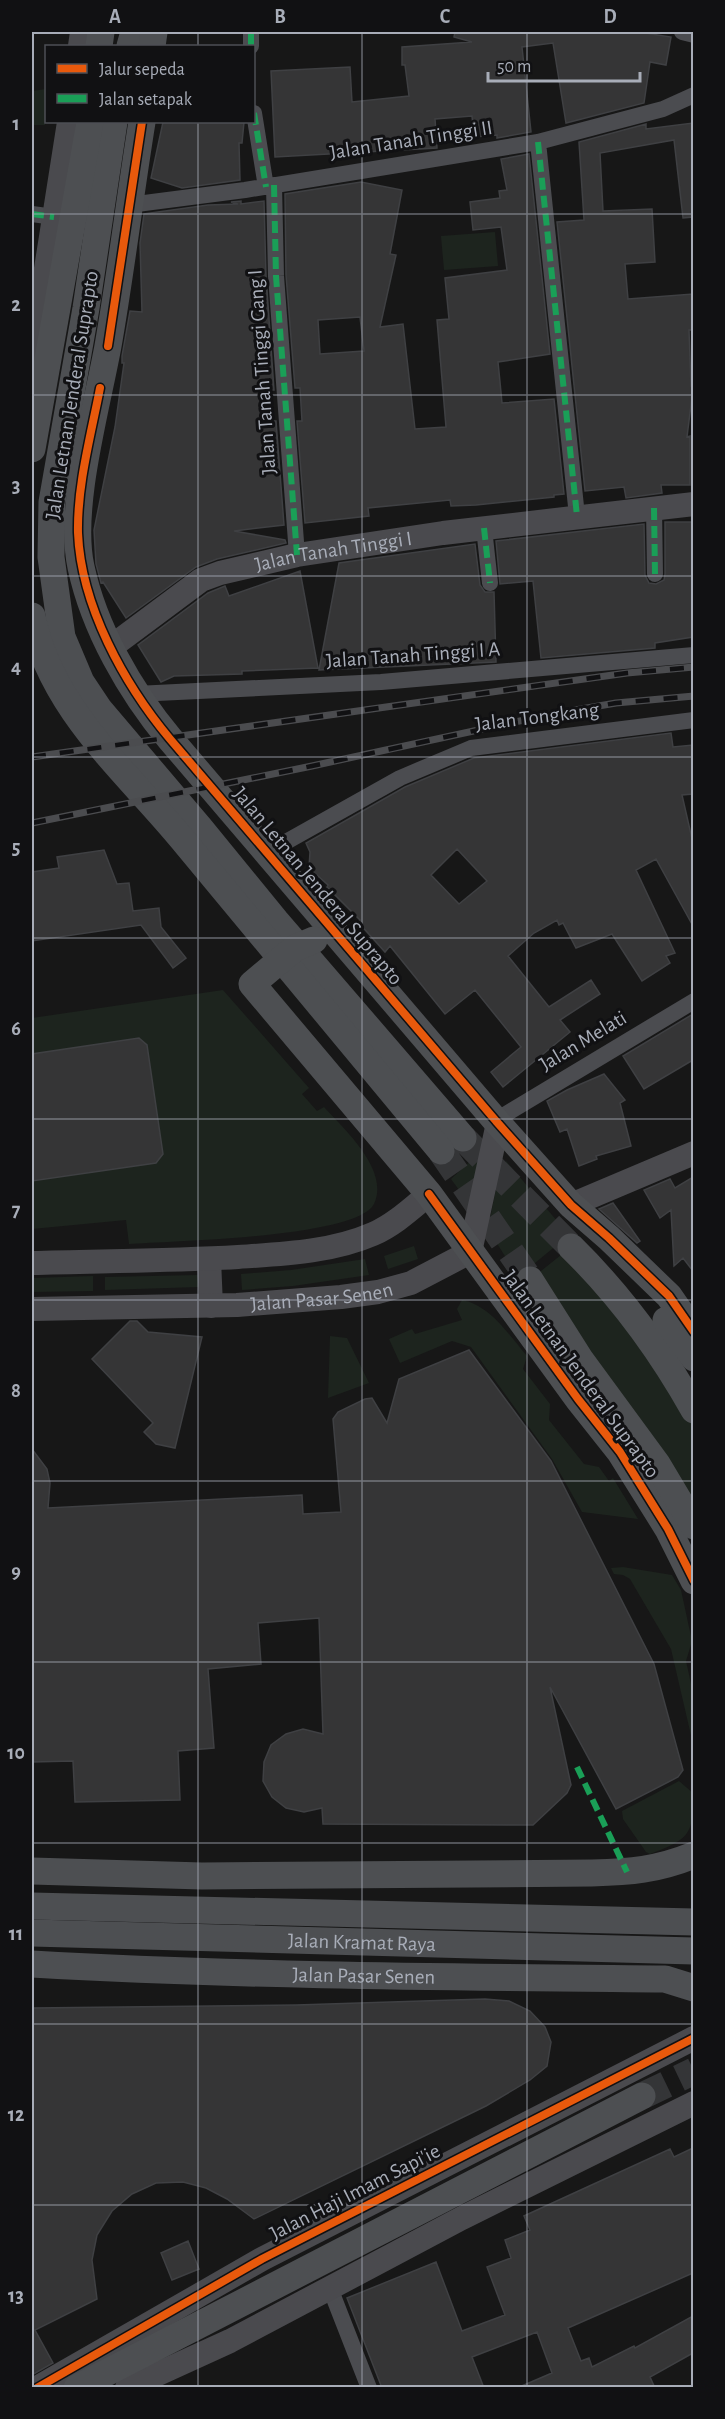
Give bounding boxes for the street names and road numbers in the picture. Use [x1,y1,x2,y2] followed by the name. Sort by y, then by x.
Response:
[328,117,494,163] street label: Jalan Tanah Tinggi II
[42,269,102,521] street label: Jalan Letnan Jenderal Suprapto
[244,269,280,475] street label: Jalan Tanah Tinggi Gang I
[253,527,413,575] street label: Jalan Tanah Tinggi I
[325,638,501,672] street label: Jalan Tanah Tinggi I A
[474,699,601,735] street label: Jalan Tongkang
[229,783,407,989] street label: Jalan Letnan Jenderal Suprapto
[536,1007,630,1075] street label: Jalan Melati
[499,1266,663,1482] street label: Jalan Letnan Jenderal Suprapto
[250,1278,395,1314] street label: Jalan Pasar Senen
[288,1929,436,1954] street label: Jalan Kramat Raya
[292,1964,435,1987] street label: Jalan Pasar Senen
[267,2140,443,2244] street label: Jalan Haji Imam Sapi'ie

